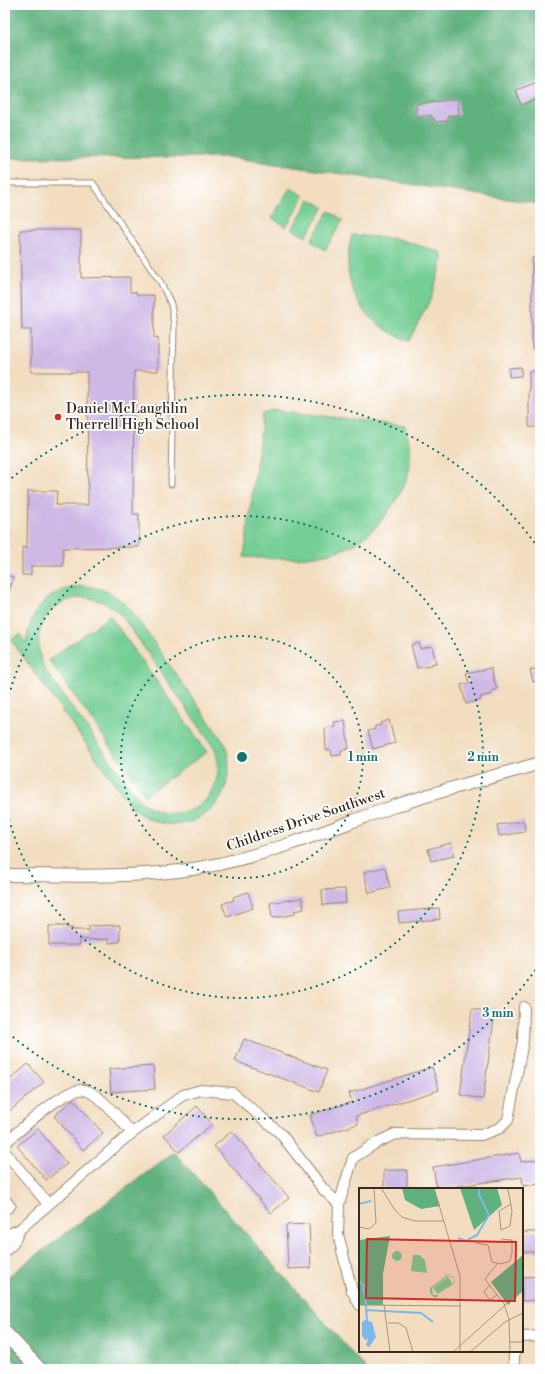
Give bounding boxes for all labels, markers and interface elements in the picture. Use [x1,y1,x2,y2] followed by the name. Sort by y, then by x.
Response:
[66,400,199,434] place label: Daniel McLaughlin Therrell High School
[53,412,63,422] marker: Daniel McLaughlin Therrell High School
[235,750,249,764] centre of rings
[348,750,379,765] text: 1 min
[467,750,499,765] text: 2 min
[224,784,388,856] street label: Childress Drive Southwest
[482,1006,514,1021] text: 3 min
[359,1188,523,1352] inset map

